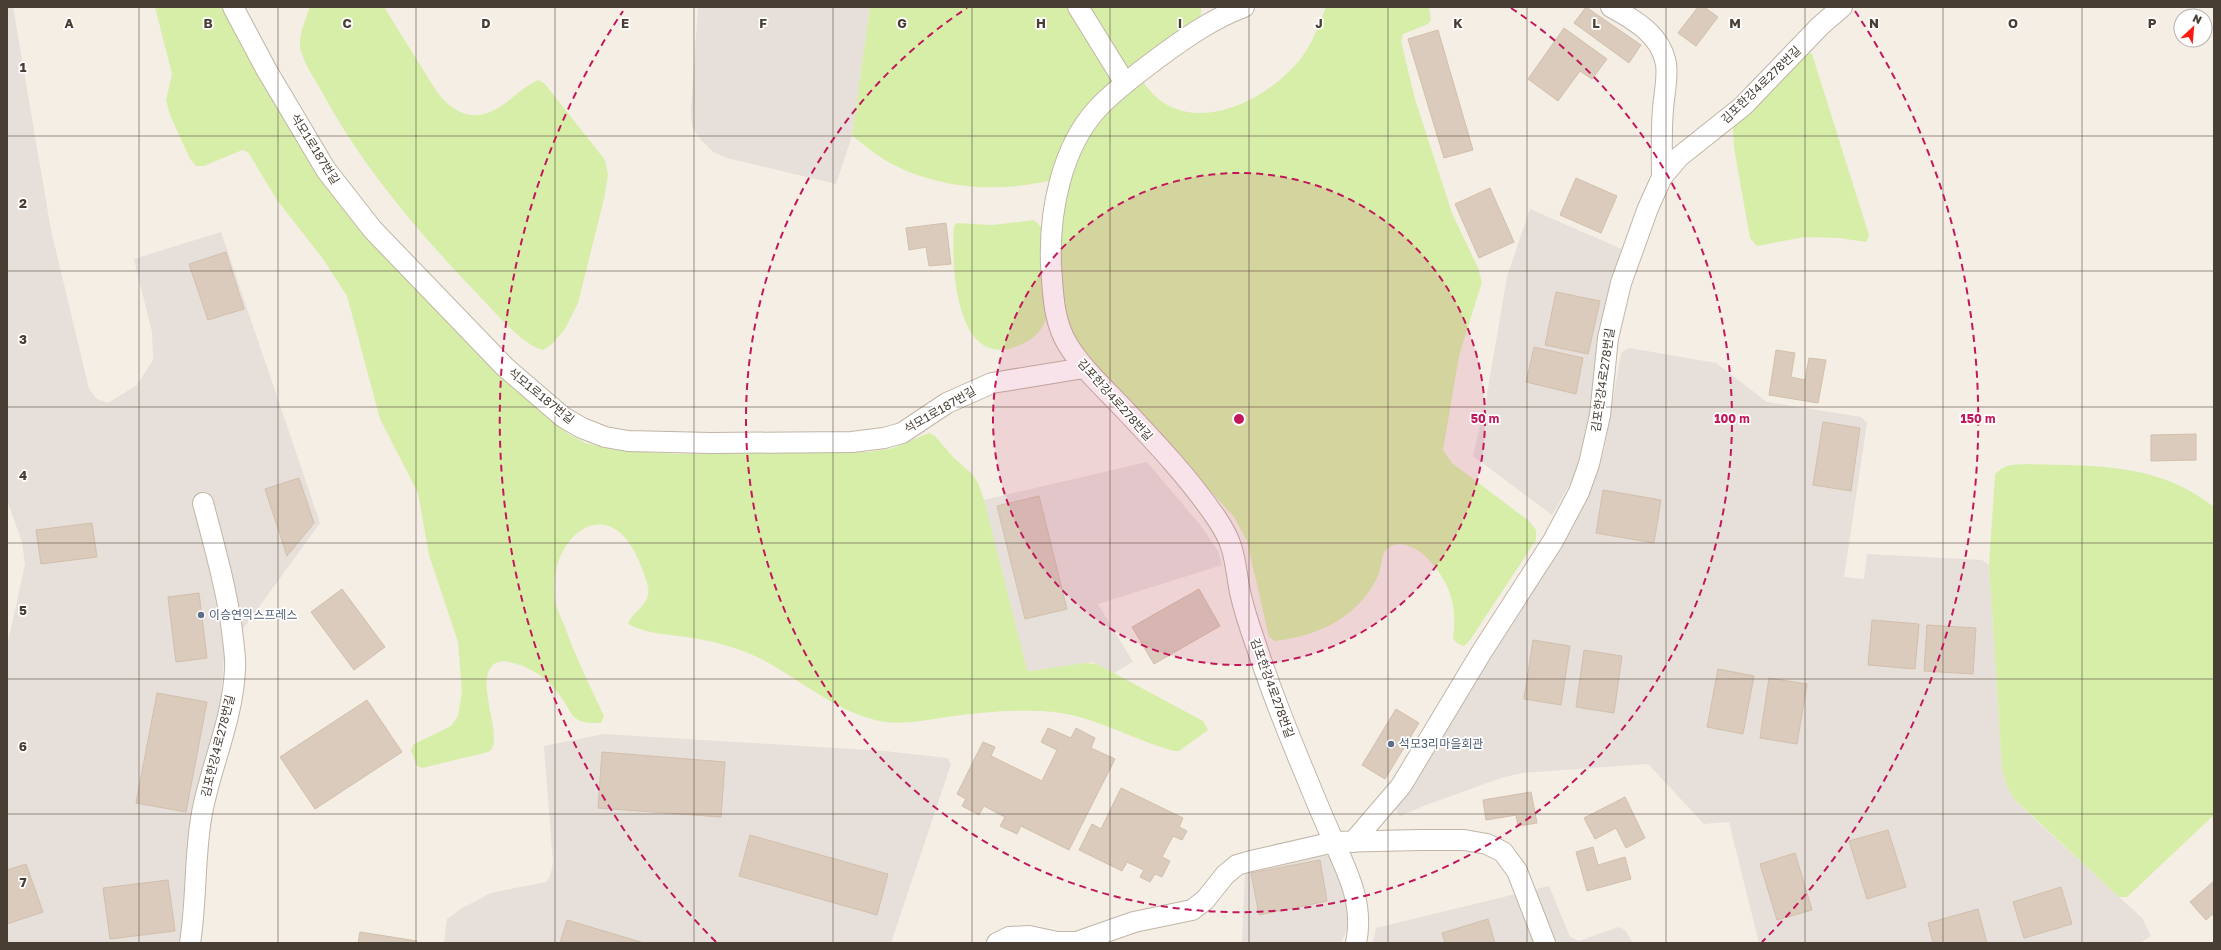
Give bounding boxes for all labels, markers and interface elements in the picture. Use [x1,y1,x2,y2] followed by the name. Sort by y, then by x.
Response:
[2173,8,2213,48] north arrow
[2191,11,2204,26] text: N
[64,15,74,31] text: A
[203,15,213,31] text: B
[342,15,352,31] text: C
[481,15,491,31] text: D
[621,15,629,31] text: E
[759,15,767,31] text: F
[897,15,907,31] text: G
[1036,15,1046,31] text: H
[1178,15,1182,31] text: I
[1315,15,1323,31] text: J
[1453,15,1463,31] text: K
[1592,15,1600,31] text: L
[1729,15,1741,31] text: M
[1869,15,1879,31] text: N
[2008,15,2018,31] text: O
[2148,15,2157,31] text: P
[1718,43,1804,127] street label: 김포한강4로278번길
[20,59,27,75] text: 1
[288,111,343,187] street label: 석모1로187번길
[19,195,27,211] text: 2
[1588,327,1617,433] street label: 김포한강4로278번길
[19,331,27,347] text: 3
[1075,356,1156,444] street label: 김포한강4로278번길
[505,364,577,427] street label: 석모1로187번길
[901,383,978,436] street label: 석모1로187번길
[1471,411,1499,426] text: 50 m
[1714,411,1750,426] text: 100 m
[1961,411,1995,426] text: 150 m
[1232,412,1246,426] centre of rings
[19,467,27,483] text: 4
[19,602,27,618] text: 5
[209,607,297,622] place label: 이승연익스프레스
[196,610,206,620] marker: 이승연익스프레스
[1247,636,1298,740] street label: 김포한강4로278번길
[198,693,238,799] street label: 김포한강4로278번길
[1399,736,1483,751] place label: 석모3리마을회관
[19,738,27,754] text: 6
[1386,739,1396,749] marker: 석모3리마을회관
[19,874,27,890] text: 7

